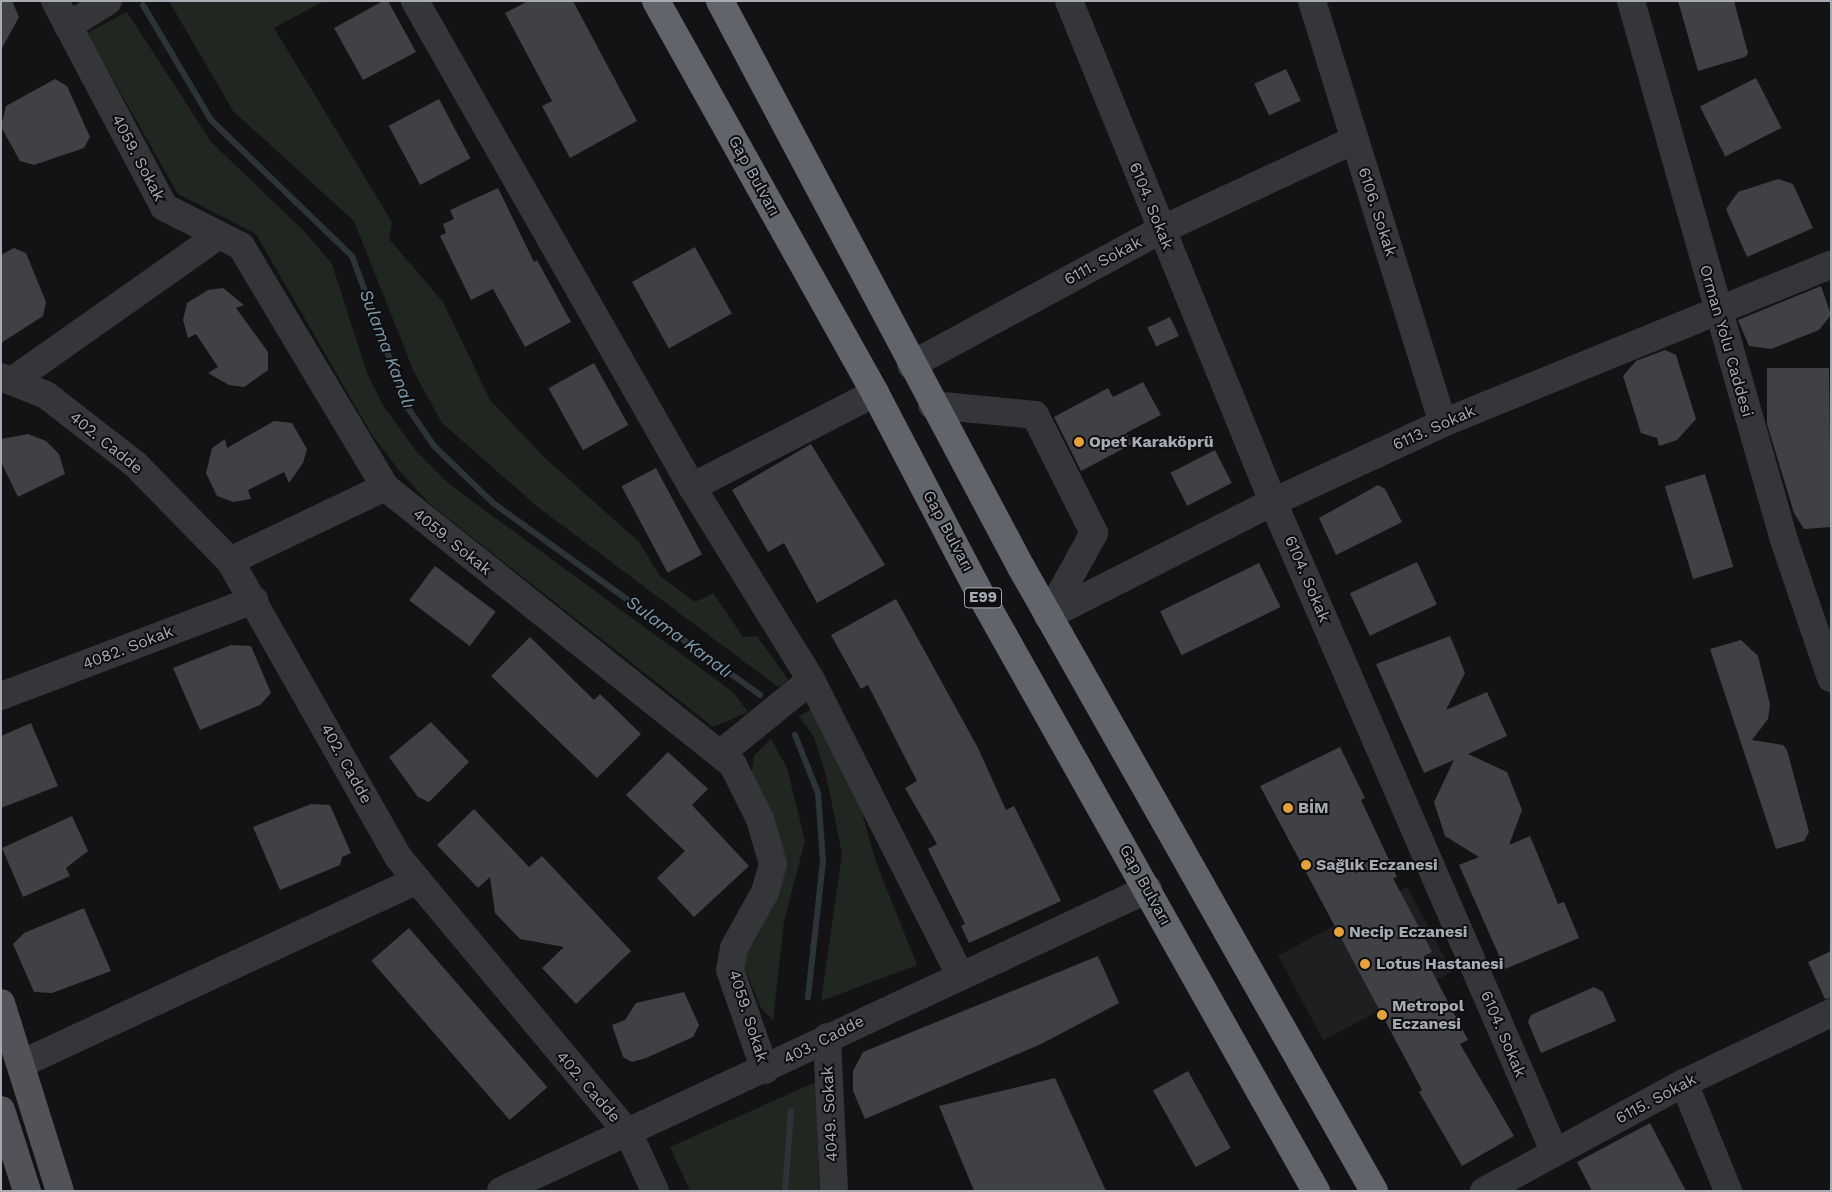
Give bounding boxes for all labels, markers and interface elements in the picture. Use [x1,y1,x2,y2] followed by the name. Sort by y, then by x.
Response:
[107,111,169,205] street label: 4059. Sokak
[724,132,784,220] street label: Gap Bulvarı
[1125,160,1177,252] street label: 6104. Sokak
[1354,165,1400,259] street label: 6106. Sokak
[1061,233,1145,289] street label: 6111. Sokak
[1695,262,1757,420] street label: Orman Yolu Caddesi
[354,286,420,412] water label: Sulama Kanalı
[1390,401,1478,455] street label: 6113. Sokak
[66,408,146,478] street label: 402. Cadde
[1089,432,1214,452] place label: Opet Karaköprü
[1073,436,1085,448] marker: Opet Karaköprü
[919,487,977,575] street label: Gap Bulvarı
[409,505,495,579] street label: 4059. Sokak
[1280,533,1334,625] street label: 6104. Sokak
[963,586,1003,610] road number: E99
[622,591,736,683] water label: Sulama Kanalı
[80,622,176,674] street label: 4082. Sokak
[316,721,376,807] street label: 402. Cadde
[1298,798,1329,818] place label: BİM
[1282,802,1294,814] marker: BİM
[1115,841,1175,929] street label: Gap Bulvarı
[1316,855,1438,875] place label: Sağlık Eczanesi
[1300,859,1312,871] marker: Sağlık Eczanesi
[1349,922,1467,942] place label: Necip Eczanesi
[1333,926,1345,938] marker: Necip Eczanesi
[1376,954,1503,974] place label: Lotus Hastanesi
[1358,957,1372,971] marker: Lotus Hastanesi
[724,968,772,1064] street label: 4059. Sokak
[1476,988,1530,1080] street label: 6104. Sokak
[1392,996,1464,1034] place label: Metropol Eczanesi
[1376,1009,1388,1021] marker: Metropol Eczanesi
[781,1012,867,1068] street label: 403. Cadde
[552,1047,624,1127] street label: 402. Cadde
[818,1066,842,1162] street label: 4049. Sokak
[1613,1070,1699,1128] street label: 6115. Sokak

